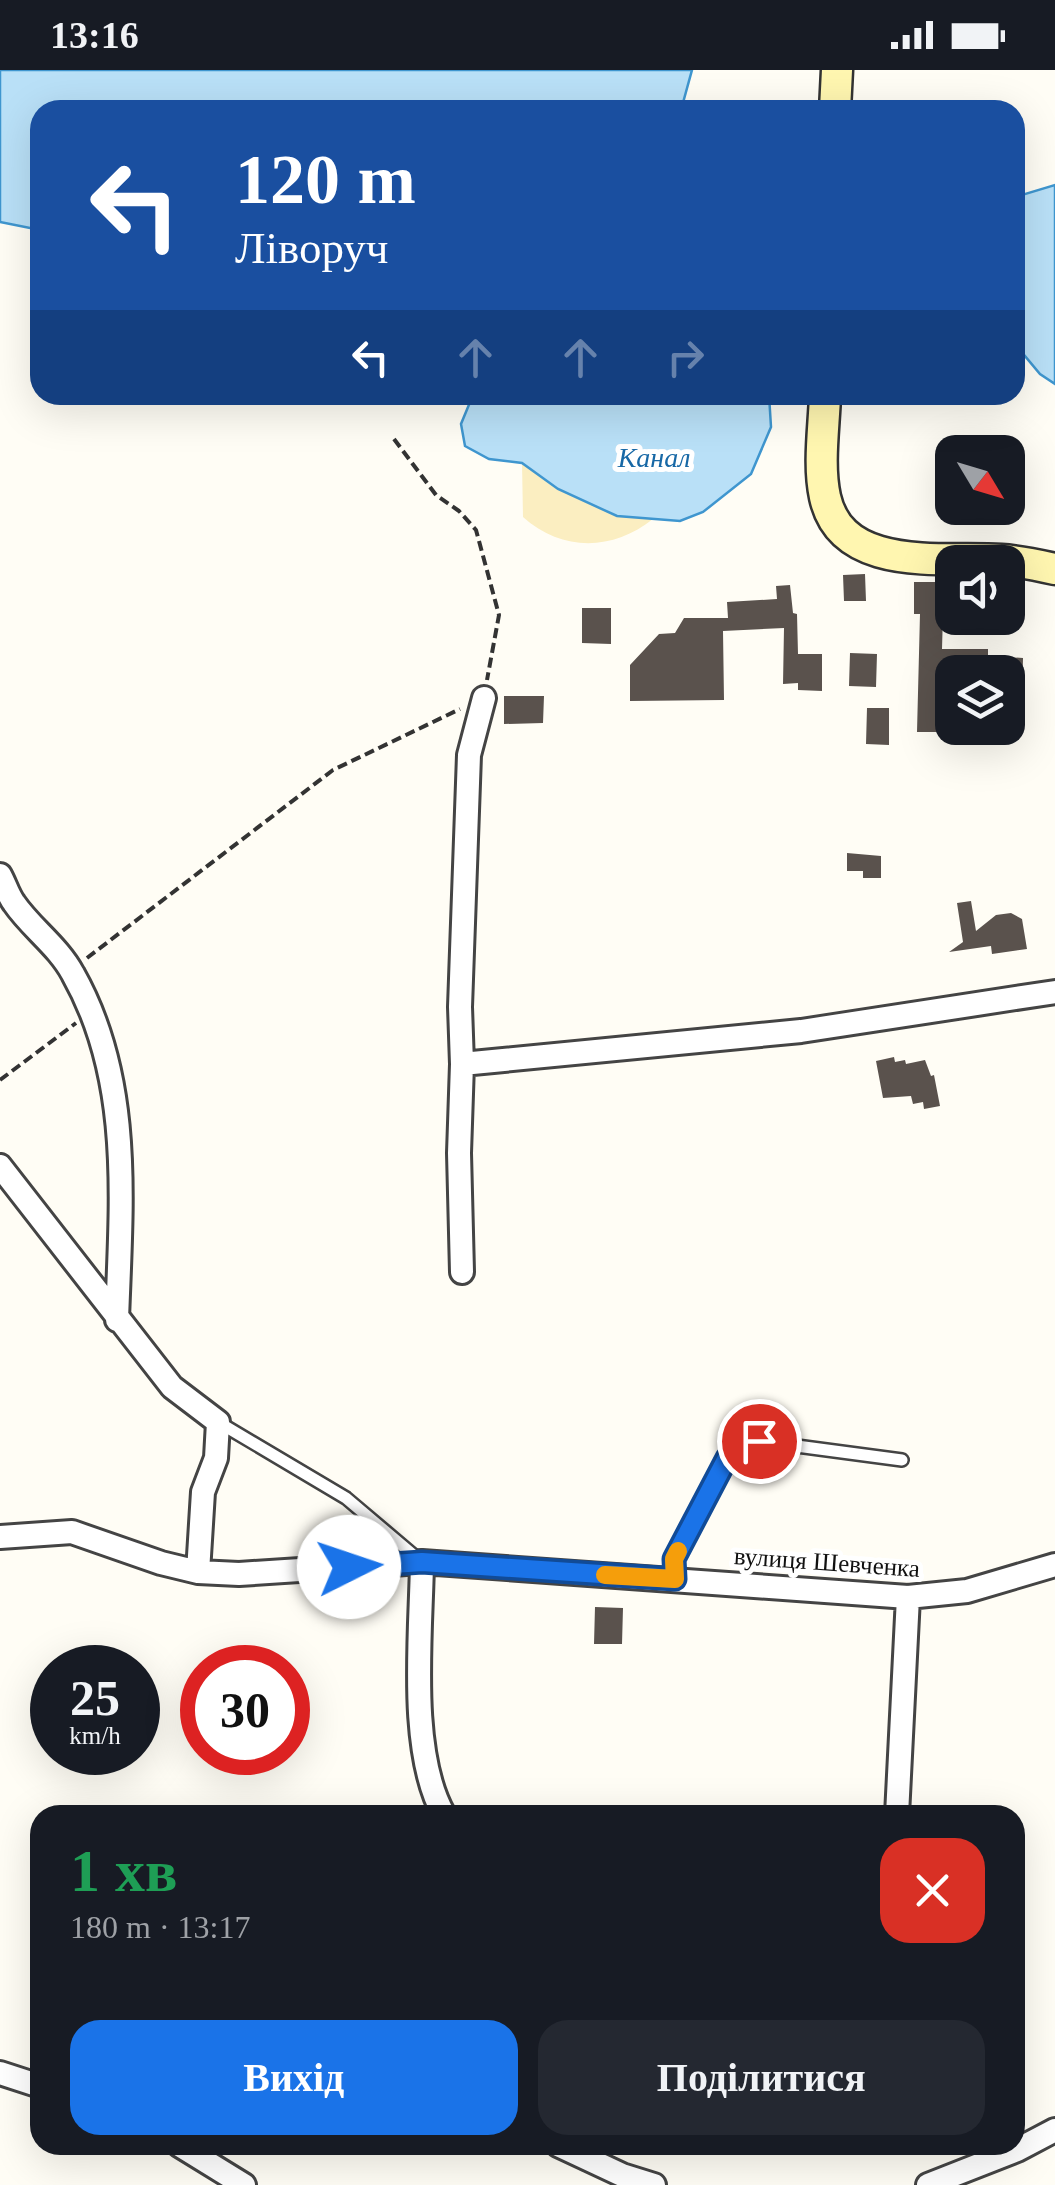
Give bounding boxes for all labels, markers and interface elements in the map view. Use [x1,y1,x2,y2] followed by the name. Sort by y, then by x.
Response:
[50,14,139,56] text: 13:16
[70,140,200,270] icon: left
[235,141,416,218] text: 120 m
[235,223,389,273] text: Ліворуч
[343,330,398,385] icon: left
[448,330,503,385] icon: ahead
[553,330,608,385] icon: ahead
[658,330,713,385] icon: right
[935,435,1025,525] north arrow
[935,435,1025,745] map controls
[617,442,690,473] water label: Канал
[935,545,1025,635] button: sound
[935,655,1025,745] button: layers
[717,1399,802,1484] pin
[732,1414,787,1469] icon: arrive
[297,1515,401,1619] position arrow
[733,1542,921,1582] street label: вулиця Шевченка
[180,1645,310,1775] speed limit sign: 30
[70,1670,120,1726] text: 25
[69,1722,121,1749] text: km/h
[70,1838,177,1904] text: 1 хв
[880,1838,985,1943] button: close
[70,1909,250,1945] text: 180 m · 13:17
[70,2020,518,2135] button: Вихід
[538,2020,985,2135] button: Поділитися

